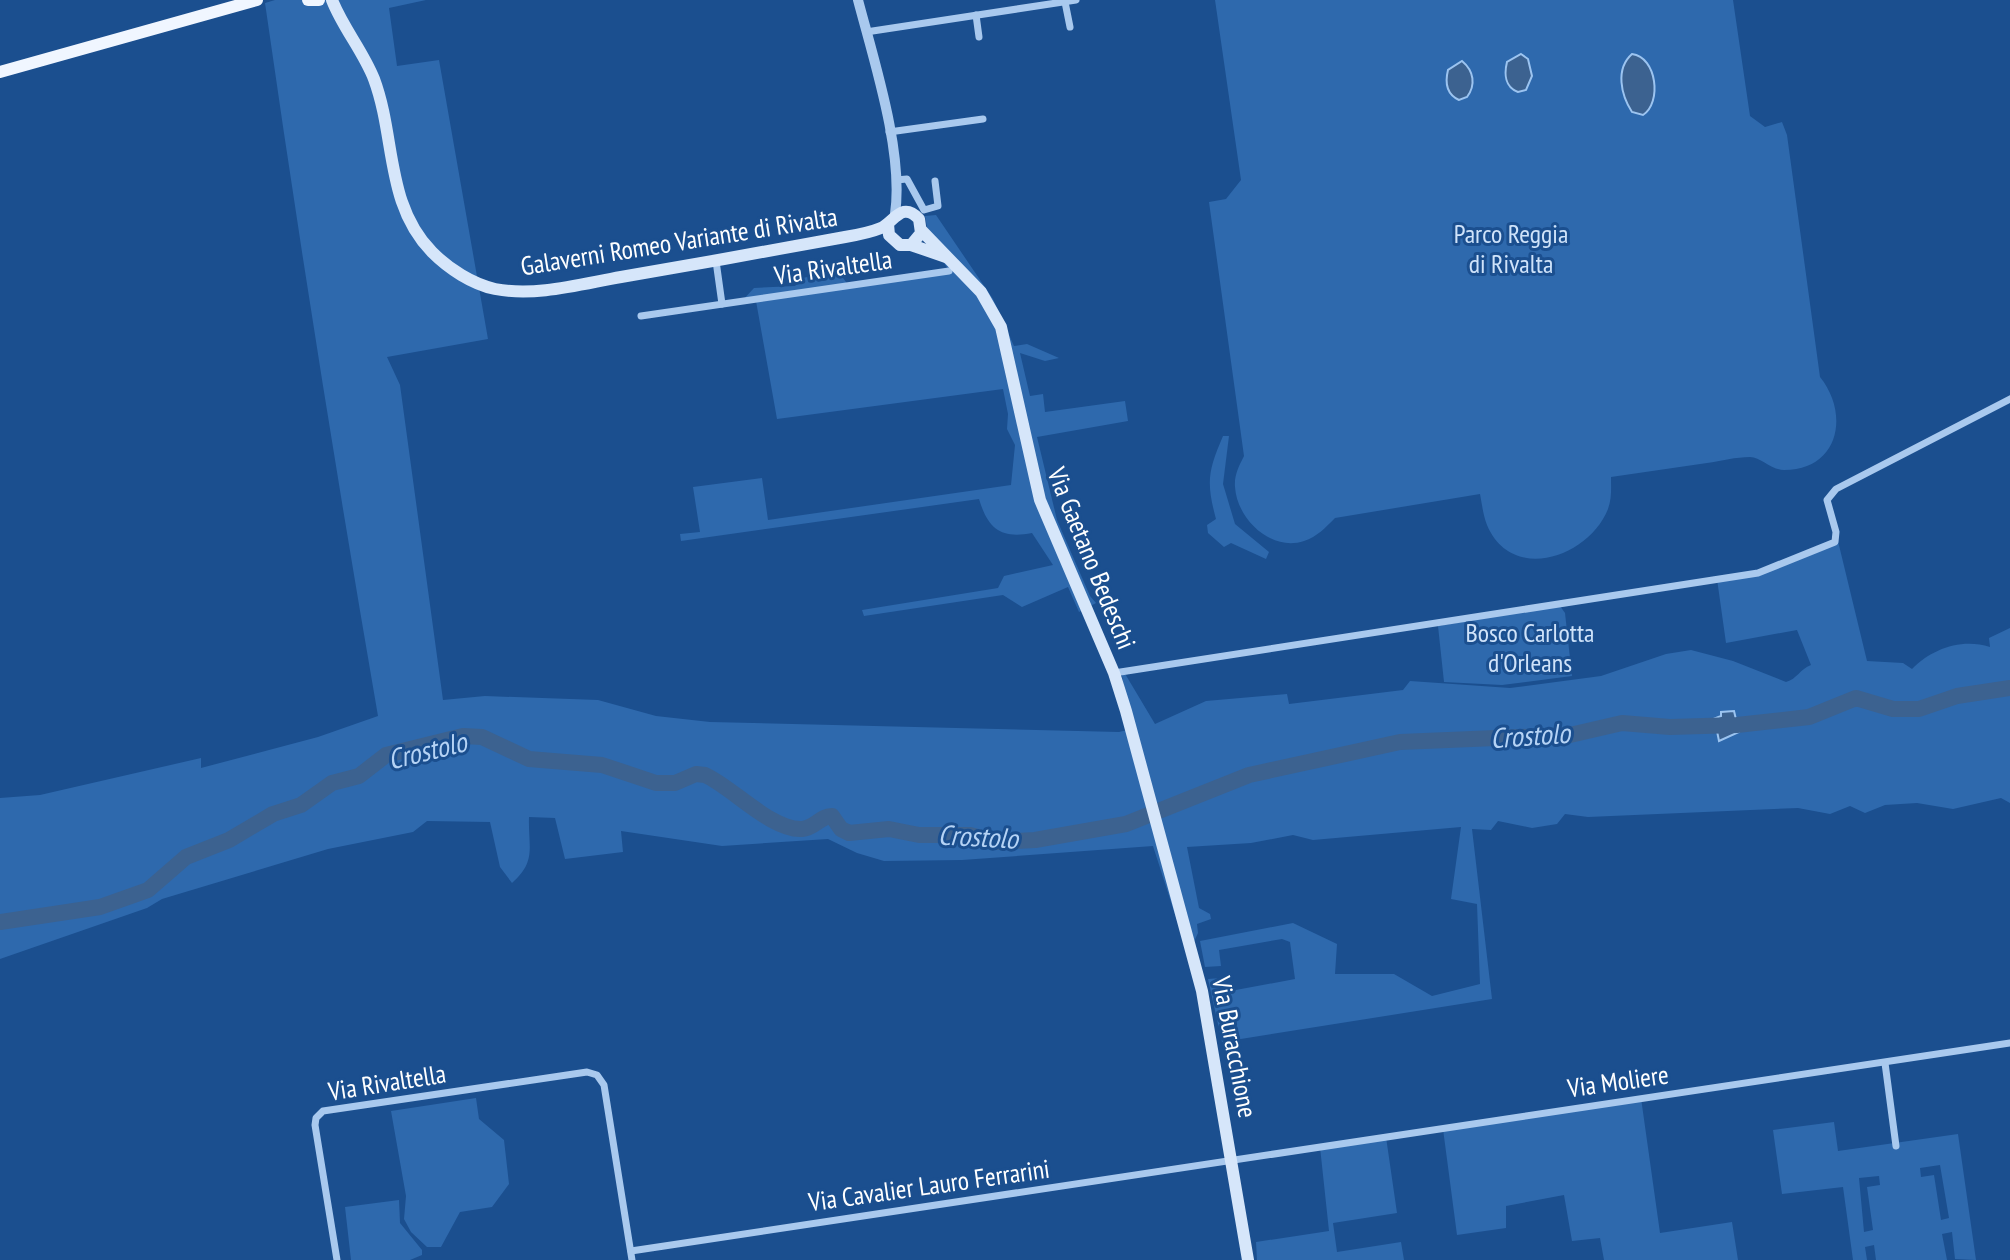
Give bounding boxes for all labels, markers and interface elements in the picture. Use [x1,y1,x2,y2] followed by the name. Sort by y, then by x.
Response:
[518,200,840,282] street label: Galaverni Romeo Variante di Rivalta
[1454,217,1568,280] park label: Parco Reggia di Rivalta
[771,242,894,292] street label: Via Rivaltella
[1040,461,1144,654] street label: Via Gaetano Bedeschi
[1466,616,1594,679] park label: Bosco Carlotta d'Orleans
[1489,714,1573,756] water label: Crostolo
[384,722,472,778] water label: Crostolo
[937,815,1021,857] water label: Crostolo
[1205,973,1265,1120] street label: Via Buracchione
[325,1056,448,1108] street label: Via Rivaltella
[1564,1058,1671,1105] street label: Via Moliere
[805,1152,1052,1218] street label: Via Cavalier Lauro Ferrarini

